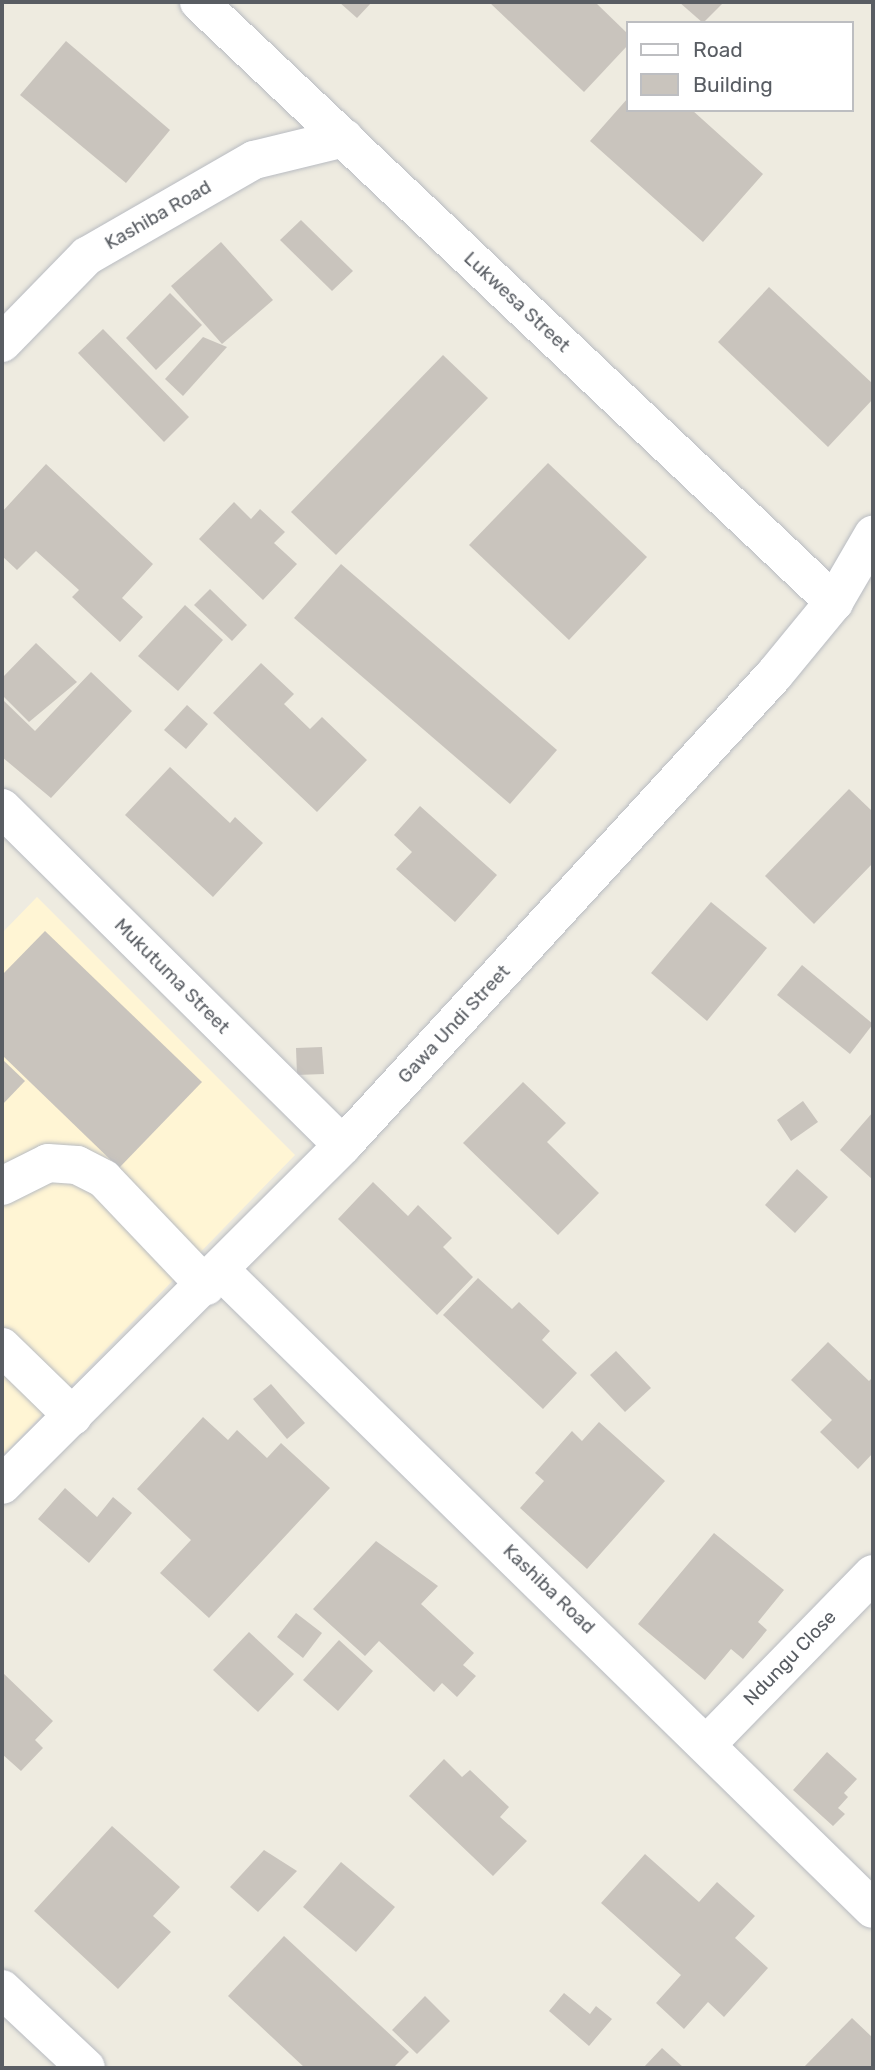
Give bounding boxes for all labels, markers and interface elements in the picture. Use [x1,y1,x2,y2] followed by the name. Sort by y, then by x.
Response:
[626,21,854,112] legend
[693,37,743,62] text: Road
[693,72,773,97] text: Building
[101,175,215,255] street label: Kashiba Road
[459,247,575,357] street label: Lukwesa Street
[110,914,234,1038] street label: Mukutuma Street
[393,960,515,1088] street label: Gawa Undi Street
[498,1539,600,1639] street label: Kashiba Road
[739,1606,841,1710] street label: Ndungu Close

